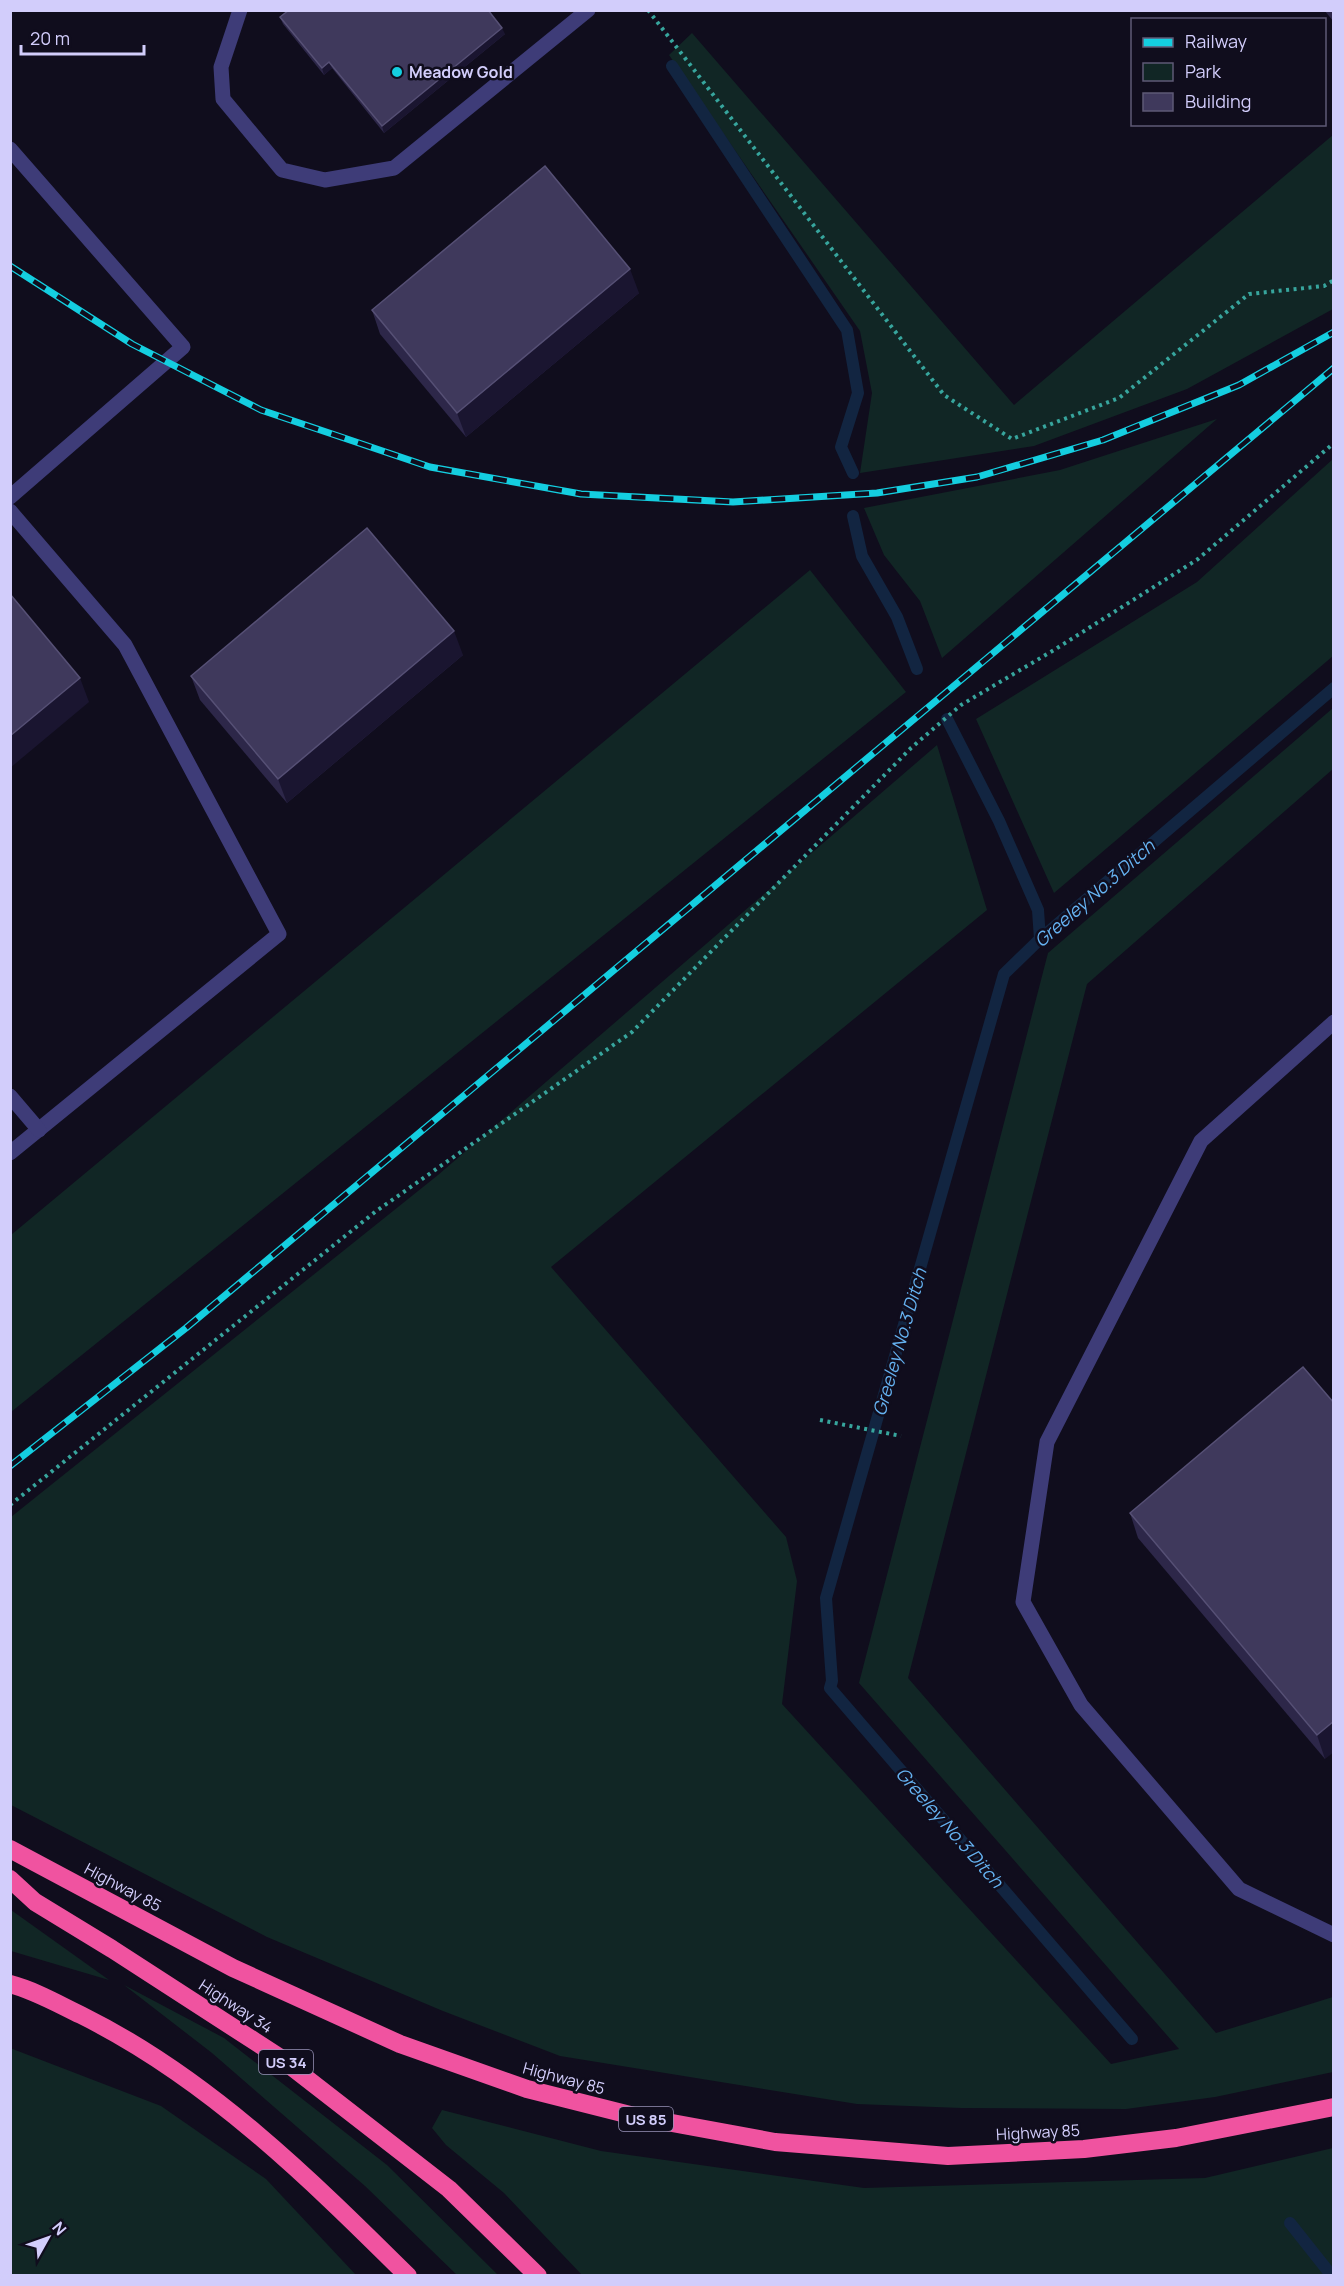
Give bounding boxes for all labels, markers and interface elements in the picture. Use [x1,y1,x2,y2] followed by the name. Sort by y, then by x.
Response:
[21,18,144,56] scale bar
[1131,18,1326,126] legend
[30,26,70,50] text: 20 m
[1185,29,1247,53] text: Railway
[1185,59,1222,83] text: Park
[409,61,513,83] place label: Meadow Gold
[390,65,404,79] marker: Meadow Gold
[1185,89,1251,113] text: Building
[1029,833,1160,952] water label: Greeley No.3 Ditch
[866,1264,932,1418] water label: Greeley No.3 Ditch
[891,1762,1010,1893] water label: Greeley No.3 Ditch
[81,1858,165,1916] street label: Highway 85
[195,1974,277,2038] street label: Highway 34
[259,2050,313,2074] road number: US 34
[521,2056,607,2100] street label: Highway 85
[619,2107,673,2131] road number: US 85
[995,2119,1081,2145] street label: Highway 85
[18,2208,78,2268] north arrow
[47,2217,72,2240] text: N

